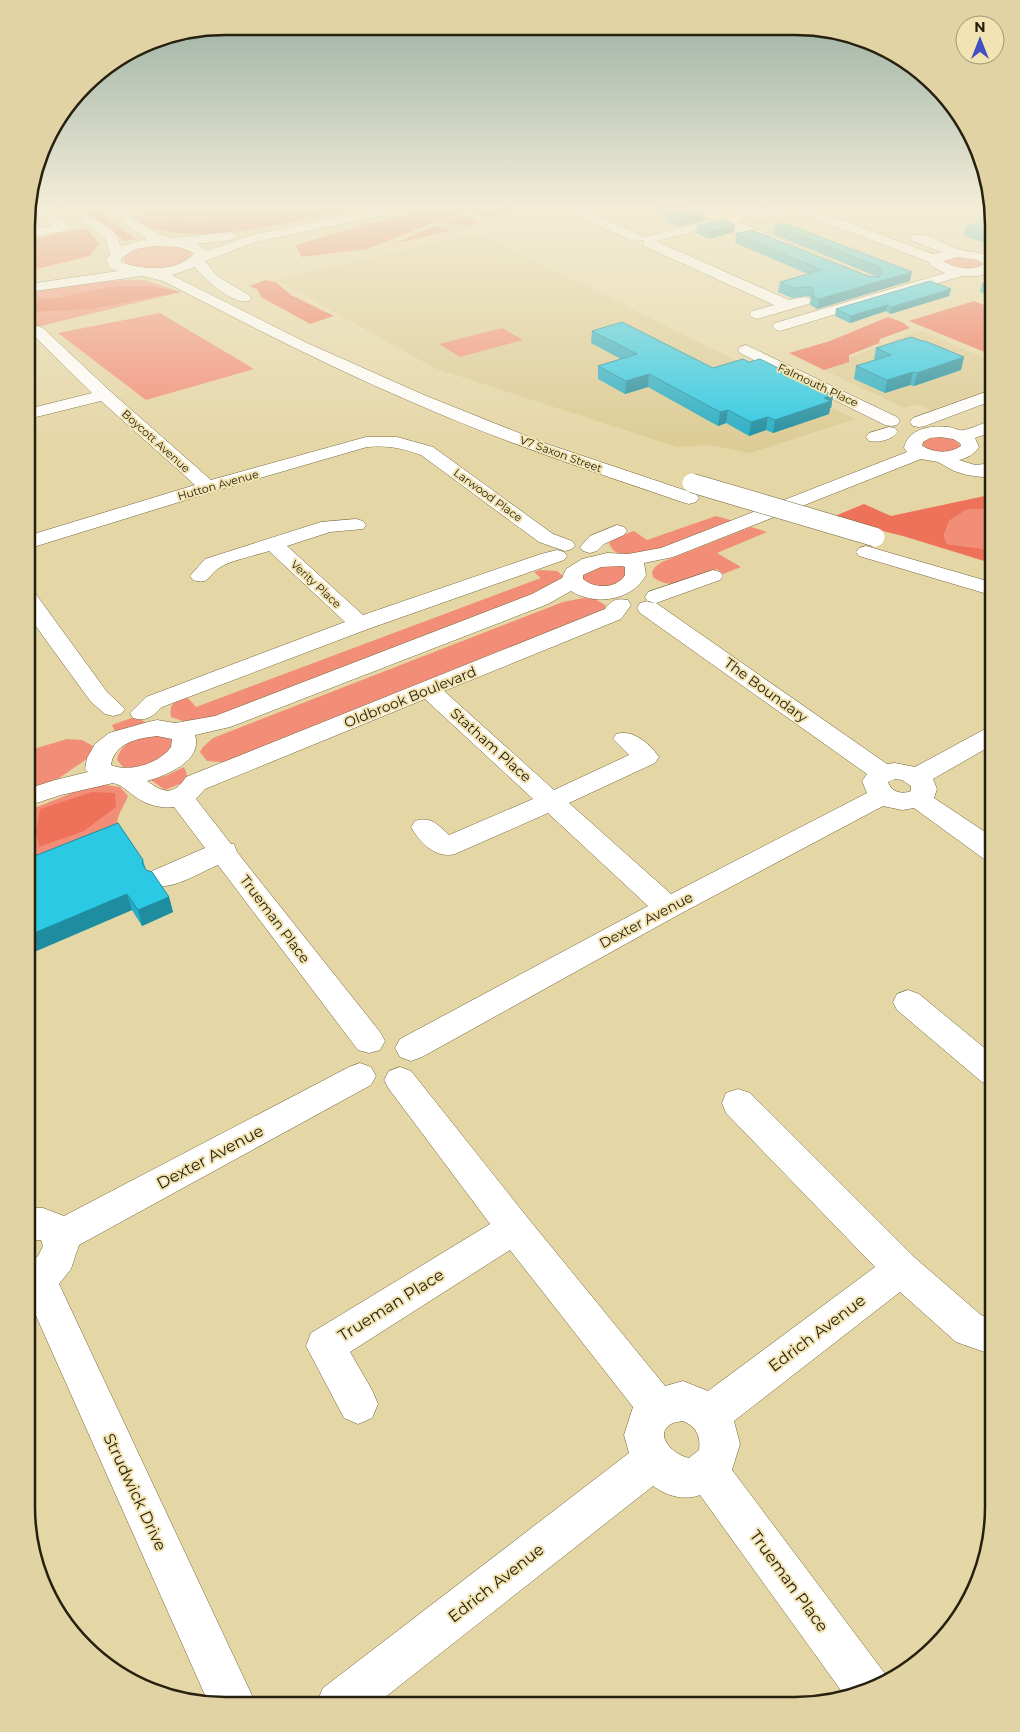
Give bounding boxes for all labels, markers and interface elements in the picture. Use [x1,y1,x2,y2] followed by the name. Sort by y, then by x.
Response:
[955,15,1005,65] north arrow
[974,18,986,36] text: N
[776,360,861,410] street label: Falmouth Place
[119,407,193,476] street label: Boycott Avenue
[518,433,605,476] street label: V7 Saxon Street
[451,465,525,525] street label: Larwood Place
[176,467,260,503] street label: Hutton Avenue
[288,557,344,611] street label: Verity Place
[721,654,812,727] street label: The Boundary
[341,662,479,732] street label: Oldbrook Boulevard
[447,704,535,786] street label: Statham Place
[236,871,314,967] street label: Trueman Place
[596,888,696,952] street label: Dexter Avenue
[153,1121,267,1193] street label: Dexter Avenue
[335,1265,447,1345] street label: Trueman Place
[765,1290,869,1376] street label: Edrich Avenue
[99,1430,171,1554] street label: Strudwick Drive
[746,1526,832,1636] street label: Trueman Place
[444,1540,548,1626] street label: Edrich Avenue

